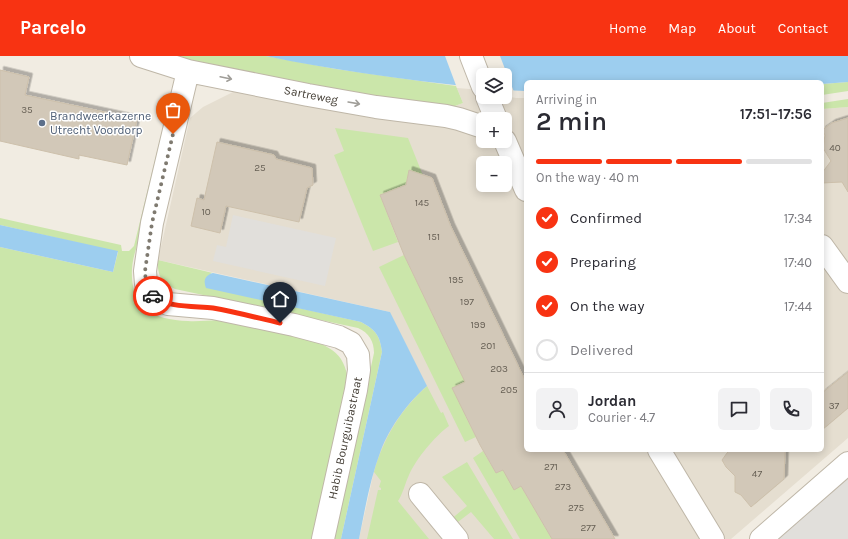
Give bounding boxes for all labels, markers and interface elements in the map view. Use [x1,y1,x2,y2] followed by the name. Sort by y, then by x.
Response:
[20,17,86,39] text: Parcelo
[609,20,646,37] text: Home
[668,20,696,37] text: Map
[718,20,756,37] text: About
[778,20,828,37] text: Contact
[476,68,512,192] map controls
[476,68,512,104] button: layers
[219,75,232,83] one-way arrow
[283,83,339,107] street label: Sartreweg
[536,92,597,107] text: Arriving in
[156,93,190,134] pin
[162,99,184,121] icon: bag
[347,100,360,108] one-way arrow
[21,104,33,116] house number: 35
[740,105,812,123] text: 17:51–17:56
[536,106,607,137] text: 2 min
[50,109,151,137] place label: Brandweerkazerne Utrecht Voordorp
[476,112,512,148] button: +
[37,118,47,128] marker: Brandweerkazerne Utrecht Voordorp
[829,142,841,154] house number: 40
[476,156,512,192] button: −
[254,162,266,174] house number: 25
[536,170,639,185] text: On the way · 40 m
[415,197,430,209] house number: 145
[201,206,211,218] house number: 10
[536,207,558,229] icon: check
[570,209,642,227] text: Confirmed
[784,211,812,226] text: 17:34
[428,231,440,243] house number: 151
[536,251,558,273] icon: check
[570,253,636,271] text: Preparing
[784,255,812,270] text: 17:40
[449,274,464,286] house number: 195
[133,276,173,316] courier
[263,282,297,323] pin
[142,285,164,307] icon: car
[269,288,291,310] icon: home
[536,295,558,317] icon: check
[460,296,474,308] house number: 197
[570,297,644,315] text: On the way
[784,299,812,314] text: 17:44
[471,319,486,331] house number: 199
[480,340,496,352] house number: 201
[570,341,634,359] text: Delivered
[490,363,508,375] house number: 203
[325,375,365,501] street label: Habib Bourguibastraat
[500,384,518,396] house number: 205
[536,388,578,430] button: person
[718,388,760,430] button: chat
[770,388,812,430] button: phone
[588,392,636,410] text: Jordan
[829,400,840,412] house number: 37
[588,410,655,425] text: Courier · 4.7
[544,461,558,473] house number: 271
[752,468,762,480] house number: 47
[555,481,571,493] house number: 273
[568,502,584,514] house number: 275
[580,522,596,534] house number: 277

